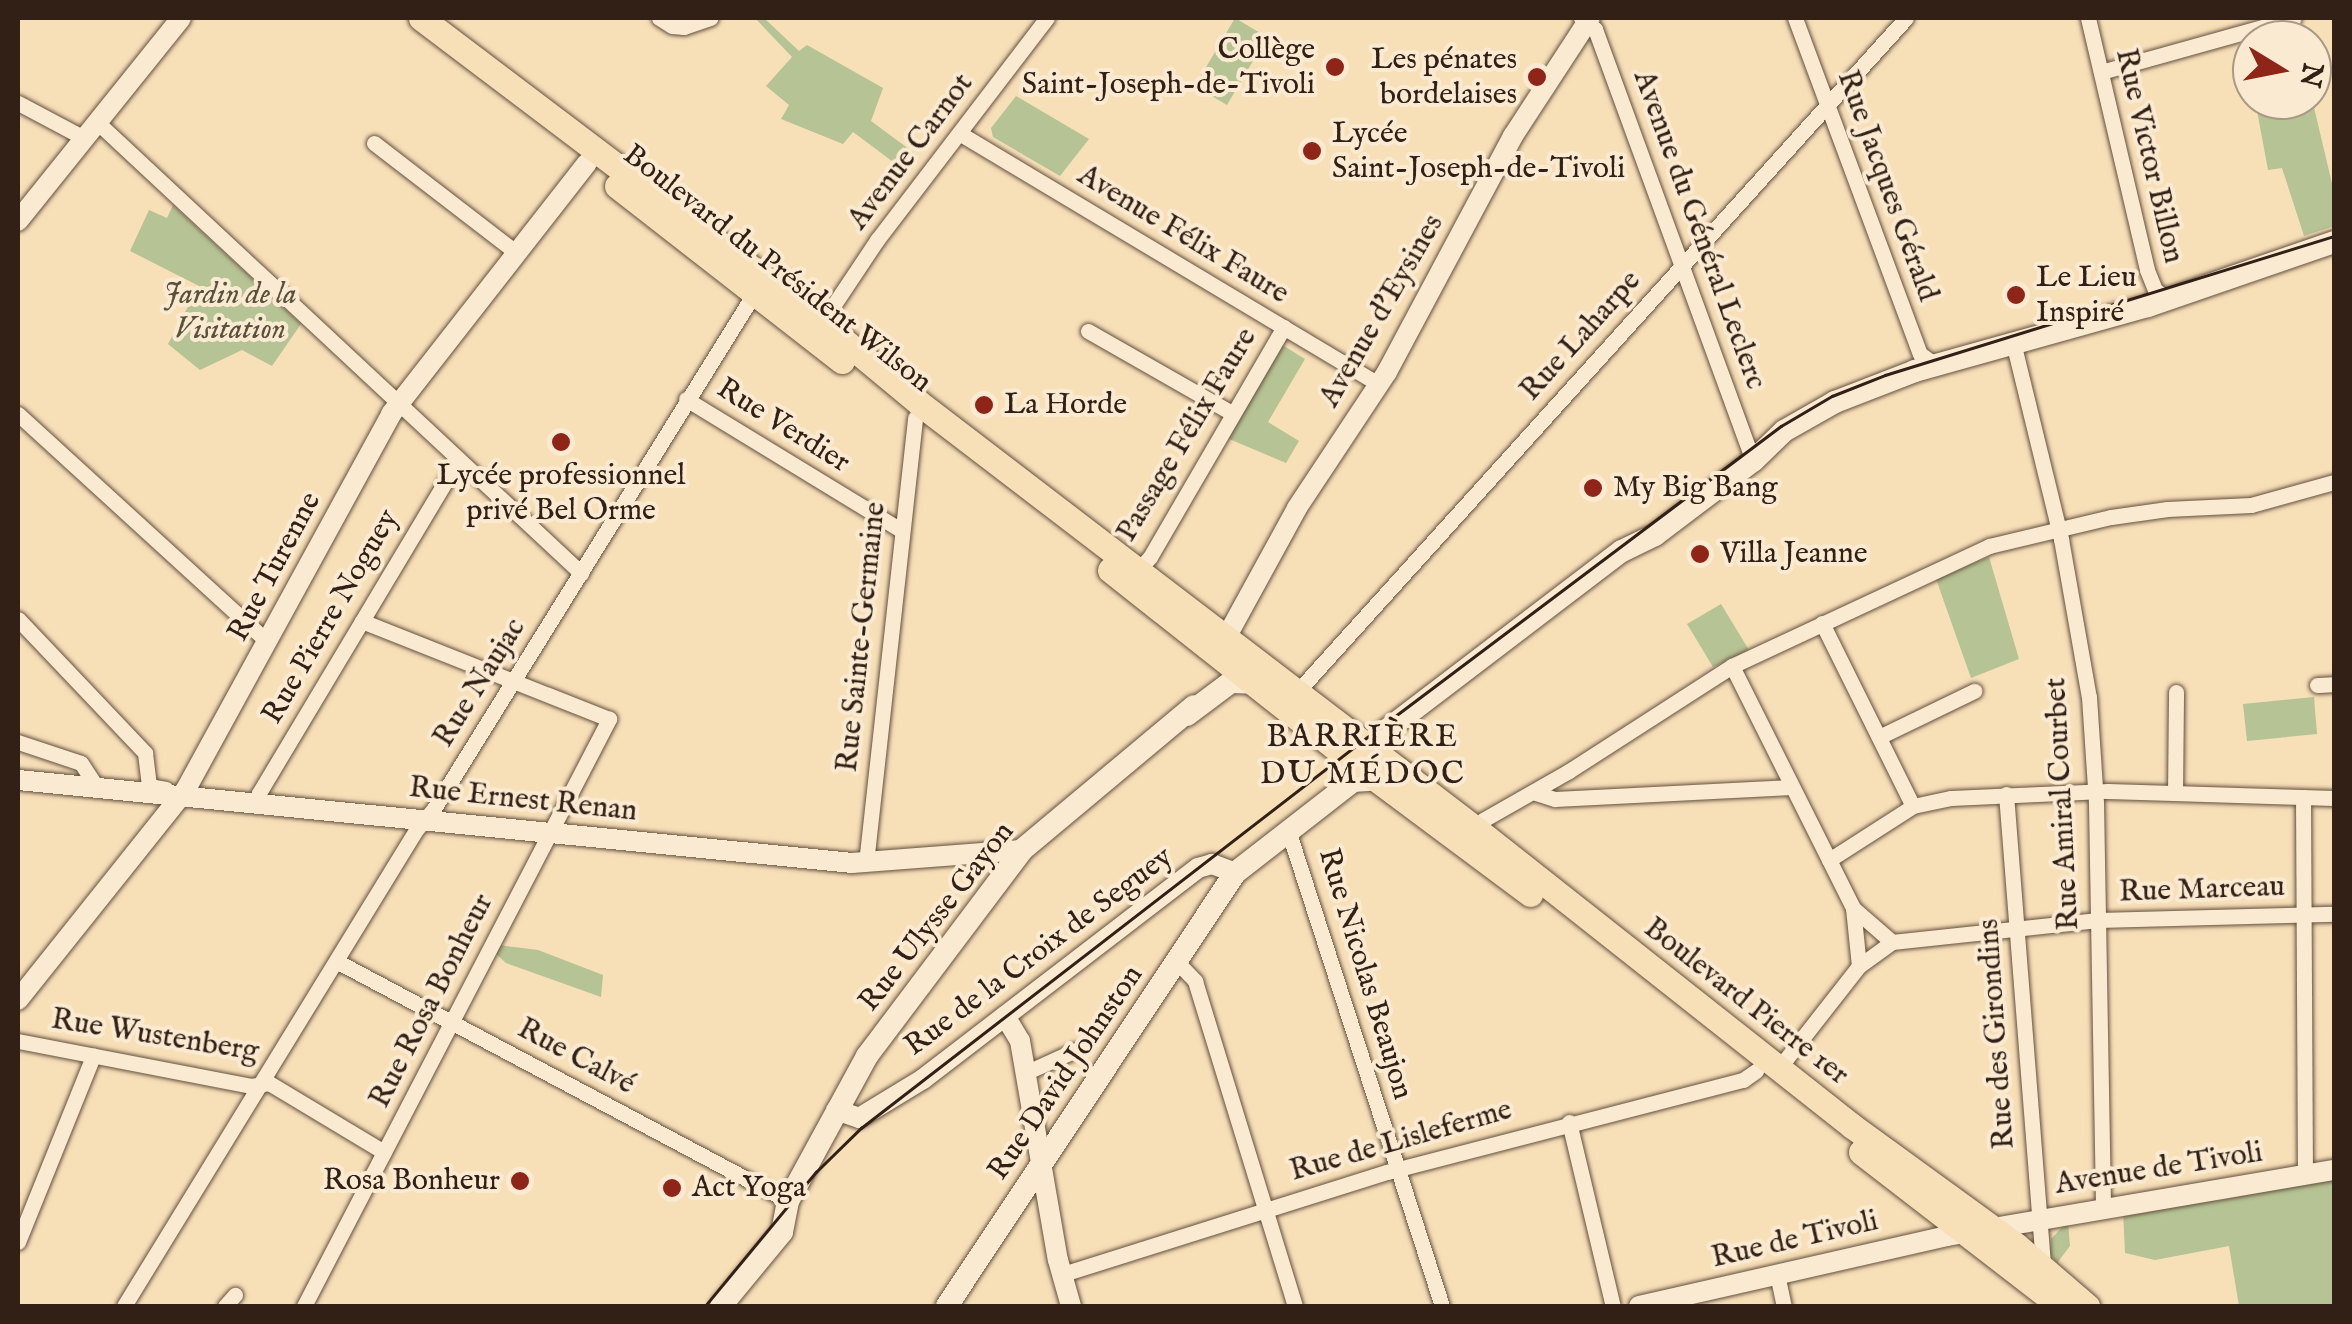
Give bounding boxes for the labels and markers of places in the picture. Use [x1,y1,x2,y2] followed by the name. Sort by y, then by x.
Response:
[1022,32,1315,102] place label: Collège Saint-Joseph-de-Tivoli
[1371,42,1517,112] place label: Les pénates bordelaises
[1324,56,1346,78] marker: Collège Saint-Joseph-de-Tivoli
[1526,66,1548,88] marker: Les pénates bordelaises
[1332,116,1625,186] place label: Lycée Saint-Joseph-de-Tivoli
[1301,140,1323,162] marker: Lycée Saint-Joseph-de-Tivoli
[2036,260,2136,330] place label: Le Lieu Inspiré
[2005,284,2027,306] marker: Le Lieu Inspiré
[1004,387,1127,423] place label: La Horde
[973,394,995,416] marker: La Horde
[550,431,572,453] marker: Lycée professionnel privé Bel Orme
[437,458,685,528] place label: Lycée professionnel privé Bel Orme
[1613,470,1778,506] place label: My Big Bang
[1582,477,1604,499] marker: My Big Bang
[1720,536,1868,572] place label: Villa Jeanne
[1689,543,1711,565] marker: Villa Jeanne
[323,1163,500,1199] place label: Rosa Bonheur
[509,1170,531,1192] marker: Rosa Bonheur
[692,1170,806,1206] place label: Act Yoga
[661,1177,683,1199] marker: Act Yoga

